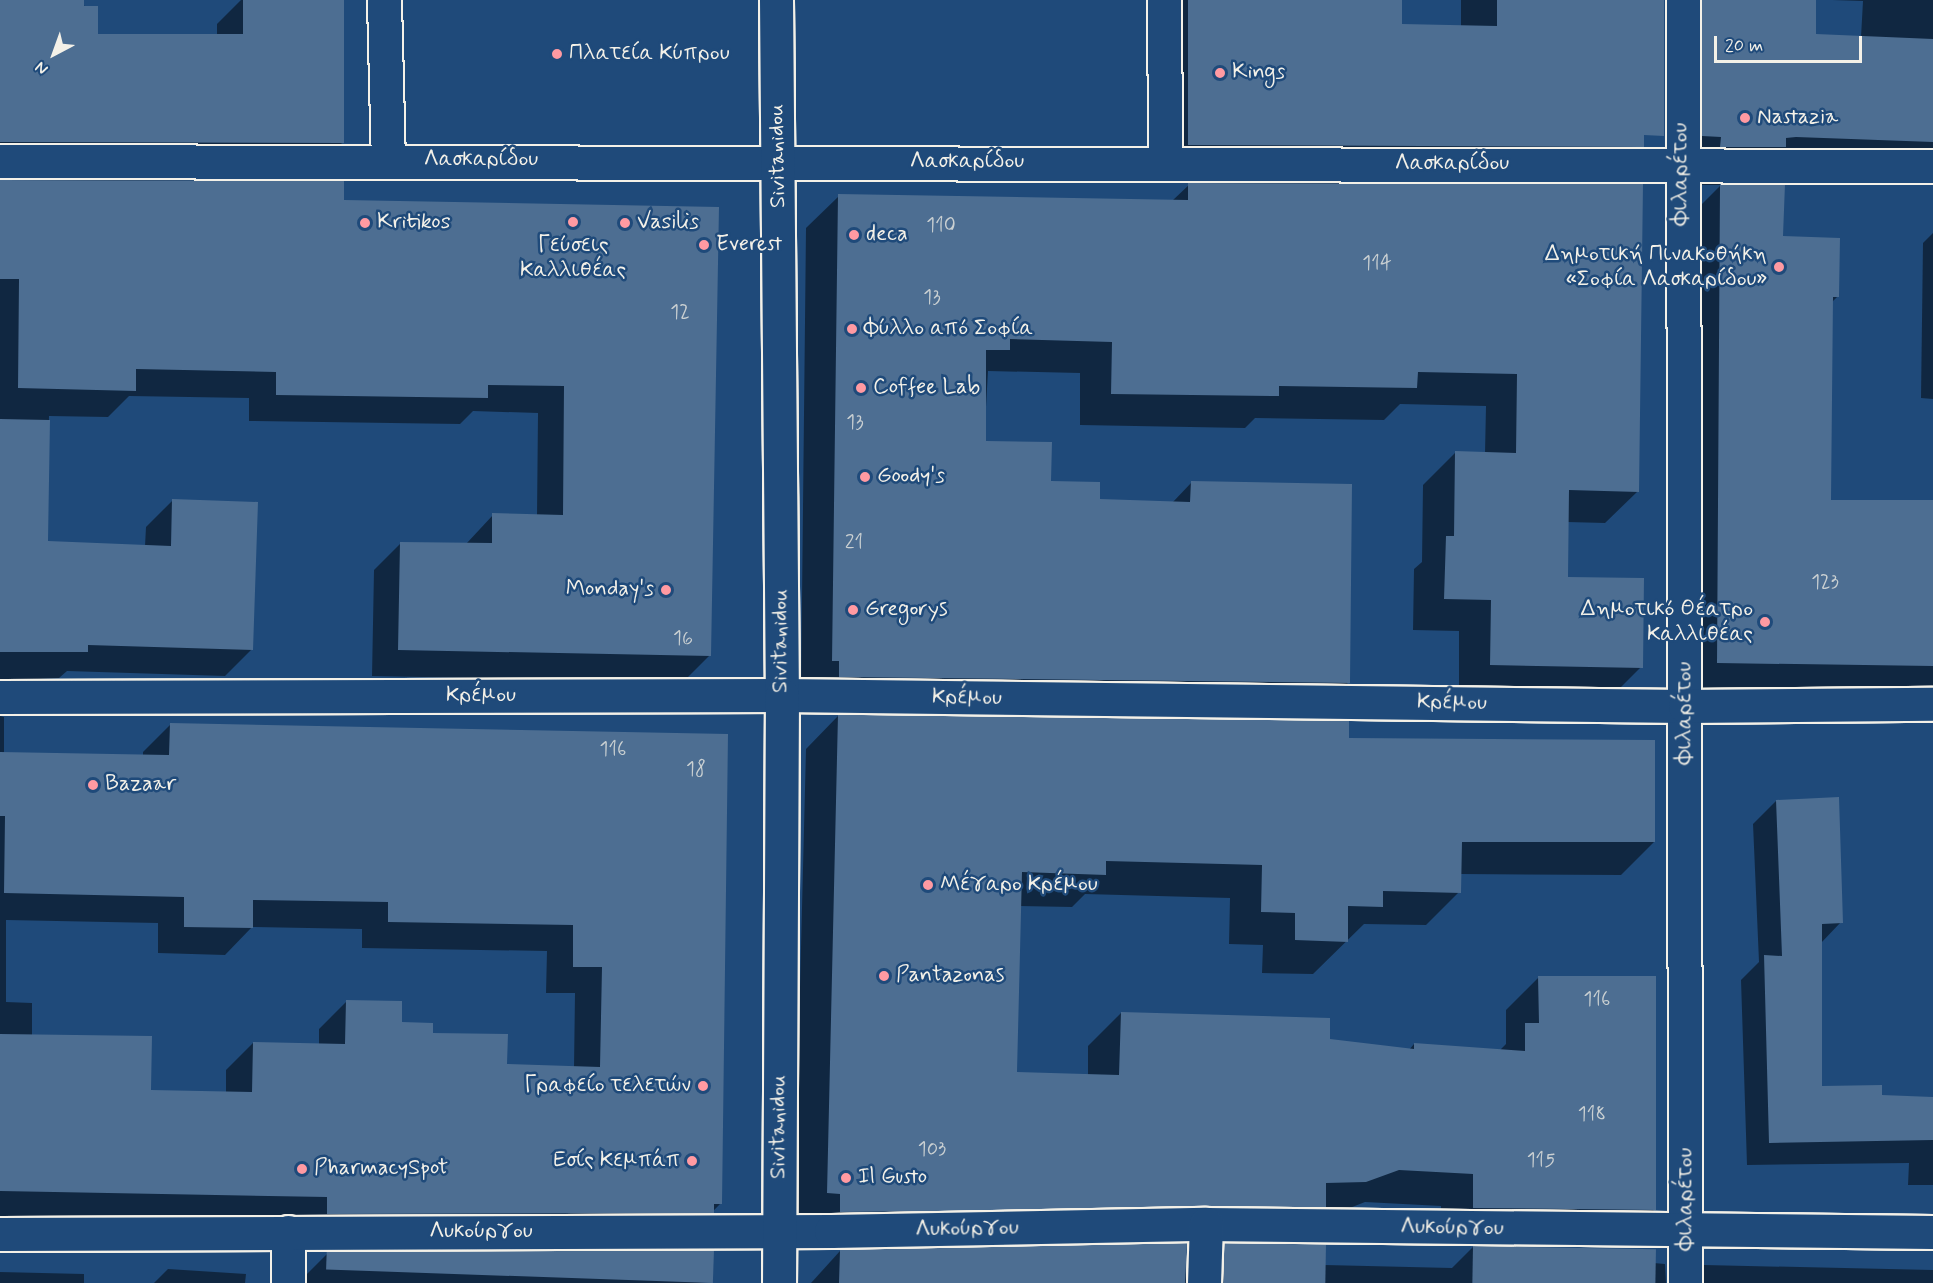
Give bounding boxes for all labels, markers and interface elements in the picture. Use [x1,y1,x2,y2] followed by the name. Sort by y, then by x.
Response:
[24,24,84,84] north arrow
[1717,24,1866,62] scale bar
[1725,34,1763,58] text: 20 m
[569,41,730,67] place label: Πλατεία Κύπρου
[550,47,564,61] marker: Πλατεία Κύπρου
[31,57,53,79] text: N
[1232,60,1285,86] place label: Kings
[1213,66,1227,80] marker: Kings
[764,104,792,208] street label: Sivitanidou
[1757,105,1838,131] place label: Nastazia
[1738,111,1752,125] marker: Nastazia
[1668,123,1694,225] street label: Φιλαρέτου
[424,147,538,173] street label: Λασκαρίδου
[910,149,1024,175] street label: Λασκαρίδου
[1395,151,1509,177] street label: Λασκαρίδου
[377,210,451,236] place label: Kritikos
[637,210,699,236] place label: Vasilis
[926,213,956,237] house number: 110
[566,215,580,229] marker: Γεύσεις Καλλιθέας
[358,216,372,230] marker: Kritikos
[618,216,632,230] marker: Vasilis
[866,222,908,248] place label: deca
[847,228,861,242] marker: deca
[520,232,626,284] place label: Γεύσεις Καλλιθέας
[716,232,782,258] place label: Everest
[697,238,711,252] marker: Everest
[1545,241,1767,292] place label: Δημοτική Πινακοθήκη «Σοφία Λασκαρίδου»
[1362,251,1392,275] house number: 114
[1772,260,1786,274] marker: Δημοτική Πινακοθήκη «Σοφία Λασκαρίδου»
[923,285,941,309] house number: 13
[670,300,690,324] house number: 12
[864,316,1033,342] place label: Φύλλο από Σοφία
[845,322,859,336] marker: Φύλλο από Σοφία
[873,375,980,401] place label: Coffee Lab
[854,381,868,395] marker: Coffee Lab
[846,410,864,434] house number: 13
[877,464,945,490] place label: Goody's
[858,470,872,484] marker: Goody's
[845,530,863,554] house number: 21
[1811,570,1839,594] house number: 123
[566,577,654,603] place label: Monday's
[659,583,673,597] marker: Monday's
[768,589,794,693] street label: Sivitanidou
[1581,596,1753,648] place label: Δημοτικό Θέατρο Καλλιθέας
[865,597,948,623] place label: Gregorys
[846,603,860,617] marker: Gregorys
[1758,615,1772,629] marker: Δημοτικό Θέατρο Καλλιθέας
[673,626,693,650] house number: 16
[1672,662,1698,764] street label: Φιλαρέτου
[446,683,516,709] street label: Κρέμου
[932,684,1002,712] street label: Κρέμου
[1417,689,1487,717] street label: Κρέμου
[600,737,626,761] house number: 116
[686,757,706,781] house number: 18
[105,772,176,798] place label: Bazaar
[86,778,100,792] marker: Bazaar
[940,872,1098,898] place label: Μέγαρο Κρέμου
[921,878,935,892] marker: Μέγαρο Κρέμου
[896,963,1004,989] place label: Pantazonas
[877,969,891,983] marker: Pantazonas
[1584,987,1610,1011] house number: 116
[524,1073,691,1099] place label: Γραφείο τελετών
[766,1075,792,1179] street label: Sivitanidou
[696,1079,710,1093] marker: Γραφείο τελετών
[1578,1102,1606,1126] house number: 118
[918,1137,946,1161] house number: 103
[553,1148,680,1174] place label: Εσίς Κεμπάπ
[1527,1148,1555,1172] house number: 115
[1673,1148,1699,1250] street label: Φιλαρέτου
[685,1154,699,1168] marker: Εσίς Κεμπάπ
[314,1156,448,1182] place label: PharmacySpot
[295,1162,309,1176] marker: PharmacySpot
[858,1165,929,1191] place label: Il Gusto
[839,1171,853,1185] marker: Il Gusto
[1400,1214,1504,1242] street label: Λυκούργου
[915,1215,1019,1243] street label: Λυκούργου
[429,1219,533,1245] street label: Λυκούργου

